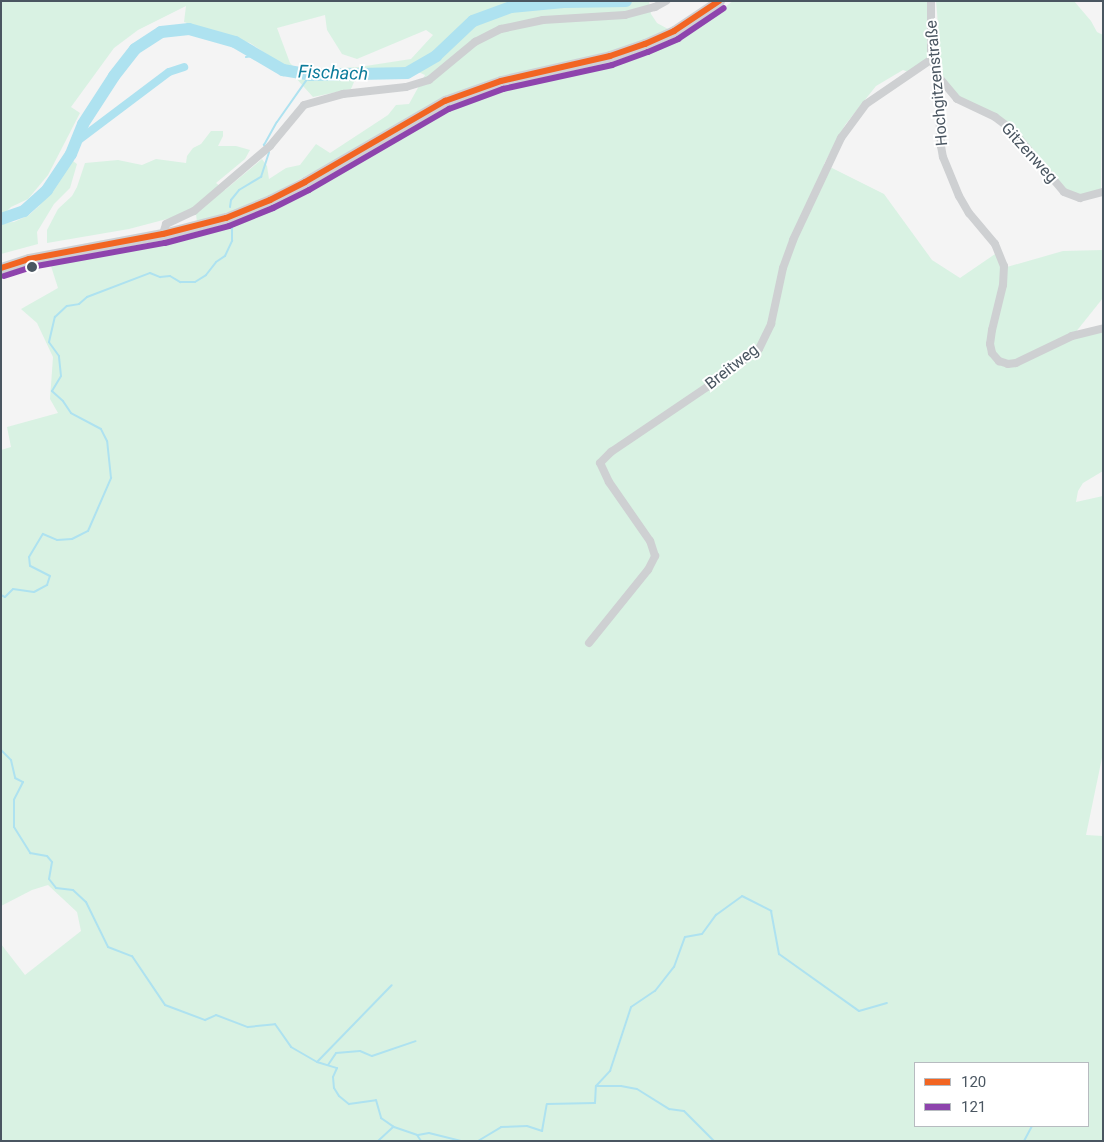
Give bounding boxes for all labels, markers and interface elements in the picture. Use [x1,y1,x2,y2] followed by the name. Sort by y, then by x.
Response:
[922,19,952,147] street label: Hochgitzenstraße
[298,61,368,85] water label: Fischach
[997,119,1061,187] street label: Gitzenweg
[27,262,37,272] unlabelled marker
[702,340,762,394] street label: Breitweg
[914,1062,1089,1127] legend
[961,1073,986,1091] text: 120
[961,1098,986,1116] text: 121

